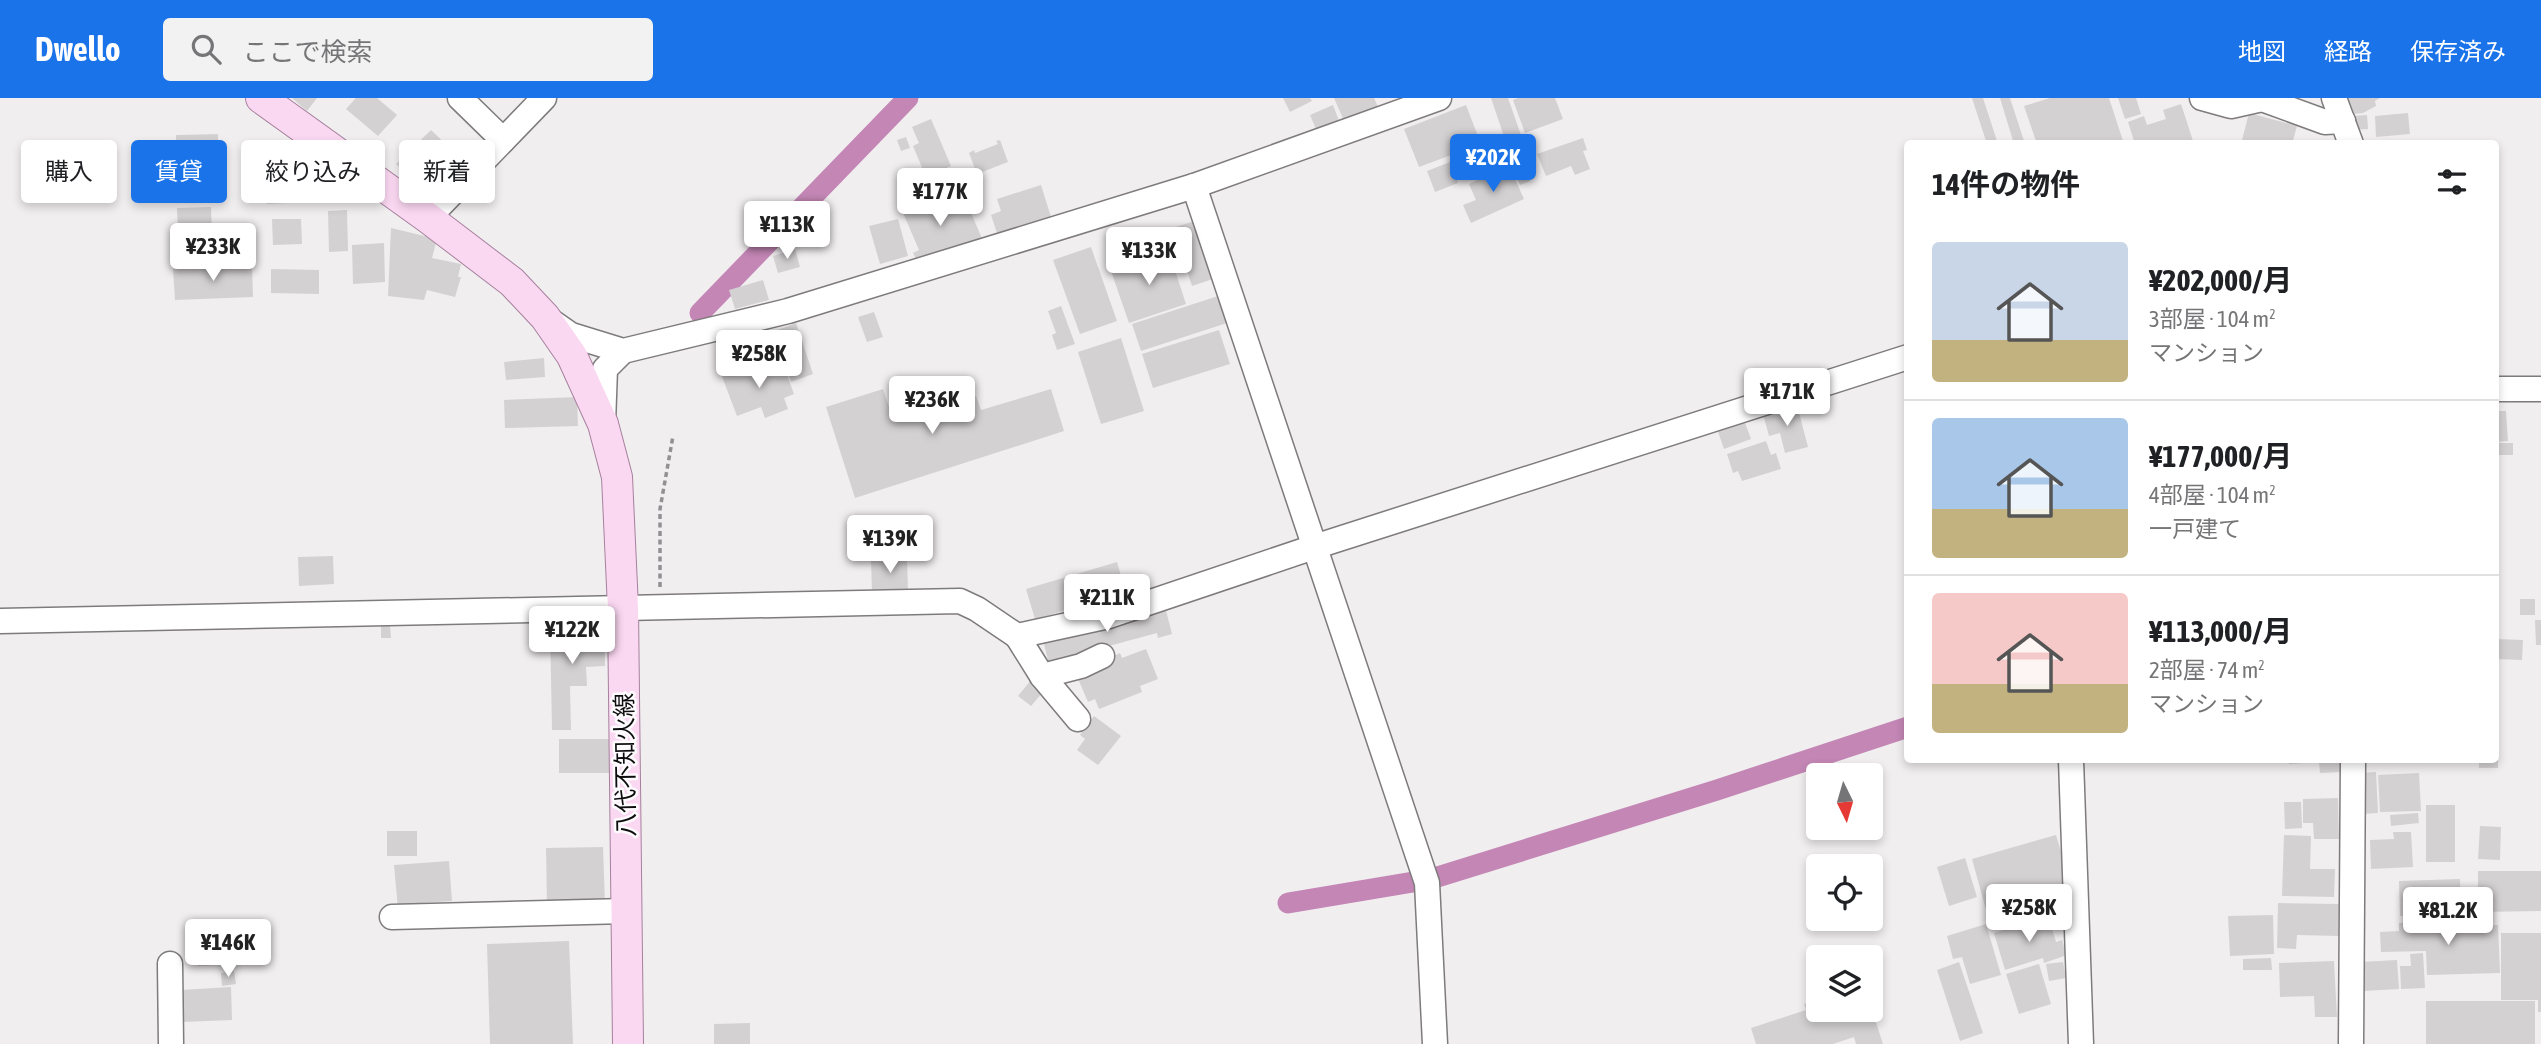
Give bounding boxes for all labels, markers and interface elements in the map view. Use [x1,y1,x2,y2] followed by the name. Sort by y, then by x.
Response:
[163,18,653,81] search box
[35,30,121,68] text: Dwello
[187,30,225,68] icon: search
[243,37,373,67] text: ここで検索
[2238,38,2286,65] text: 地図
[2324,38,2372,65] text: 経路
[2410,38,2506,65] text: 保存済み
[1444,134,1542,194] pin: ¥202K
[21,140,117,203] chip: 購入
[131,140,227,203] chip: 賃貸
[241,140,385,203] chip: 絞り込み
[399,140,495,203] chip: 新着
[1466,144,1520,170] text: ¥202K
[2433,163,2471,201] icon: filters
[1932,167,2080,201] text: 14件の物件
[891,169,989,228] pin: ¥177K
[913,178,967,204] text: ¥177K
[738,202,836,261] pin: ¥113K
[760,211,814,237] text: ¥113K
[164,223,262,283] pin: ¥233K
[1100,228,1198,287] pin: ¥133K
[186,233,240,259] text: ¥233K
[1122,237,1176,263] text: ¥133K
[2149,263,2292,297] text: ¥202,000/月
[1988,270,2072,354] icon: home
[2149,306,2276,332] text: 3部屋 · 104 m²
[710,330,808,390] pin: ¥258K
[732,340,786,366] text: ¥258K
[2149,340,2264,366] text: マンション
[1738,368,1836,428] pin: ¥171K
[883,376,981,436] pin: ¥236K
[1760,378,1814,404] text: ¥171K
[905,386,959,412] text: ¥236K
[2149,439,2292,473] text: ¥177,000/月
[1988,446,2072,530] icon: home
[2149,482,2276,508] text: 4部屋 · 104 m²
[841,516,939,575] pin: ¥139K
[2149,516,2241,542] text: 一戸建て
[863,525,917,551] text: ¥139K
[1058,574,1156,634] pin: ¥211K
[1080,584,1134,610] text: ¥211K
[523,606,621,666] pin: ¥122K
[2149,614,2292,648] text: ¥113,000/月
[545,616,599,642] text: ¥122K
[1988,621,2072,705] icon: home
[2149,657,2265,683] text: 2部屋 · 74 m²
[2149,691,2264,717] text: マンション
[610,693,640,837] street label: 八代不知火線
[1806,763,1883,840] north arrow
[1806,763,1883,1022] map controls
[1806,854,1883,931] button: locate
[1980,884,2078,944] pin: ¥258K
[2391,888,2505,947] pin: ¥81.2K
[2002,894,2056,920] text: ¥258K
[2419,897,2477,923] text: ¥81.2K
[179,920,277,979] pin: ¥146K
[201,929,255,955] text: ¥146K
[1806,945,1883,1022] button: layers

